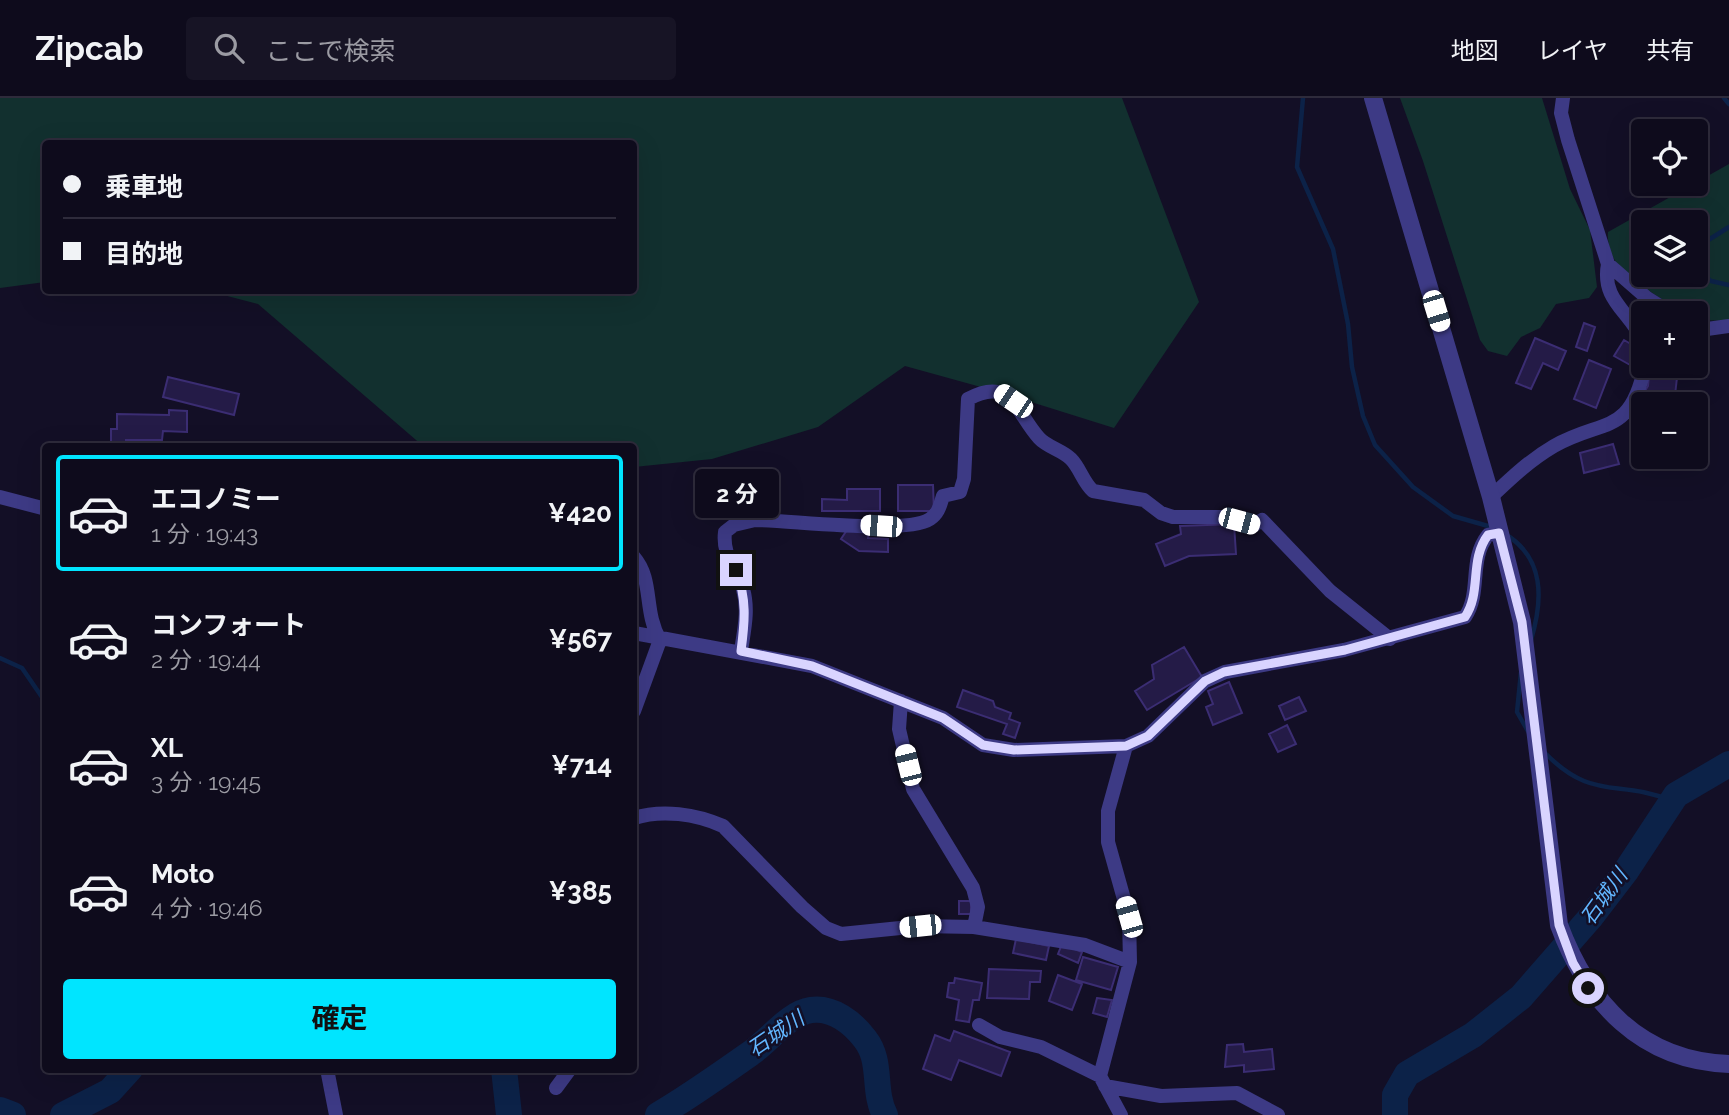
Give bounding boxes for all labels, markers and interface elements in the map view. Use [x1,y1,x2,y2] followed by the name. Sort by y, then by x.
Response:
[186,17,676,80] search box
[35,29,144,68] text: Zipcab
[210,29,248,67] icon: search
[266,36,396,66] text: ここで検索
[1451,36,1499,65] text: 地図
[1537,36,1608,65] text: レイヤ
[1646,36,1694,65] text: 共有
[1631,119,1708,469] map controls
[1631,119,1708,196] button: locate
[105,172,183,202] text: 乗車地
[1631,210,1708,287] button: layers
[105,239,183,269] text: 目的地
[1420,288,1453,334] car
[1631,301,1708,378] button: +
[990,381,1037,421] car
[1631,392,1708,469] button: −
[694,468,778,518] callout: 2 分
[716,480,758,507] text: 2 分
[67,482,130,545] icon: car
[151,484,281,514] text: エコノミー
[548,498,612,528] text: ¥420
[1216,505,1263,537] car
[860,514,903,538] car
[151,520,258,547] text: 1 分 · 19:43
[720,554,752,586] route end
[67,608,130,671] icon: car
[151,610,306,640] text: コンフォート
[549,624,612,654] text: ¥567
[151,646,261,673] text: 2 分 · 19:44
[151,733,183,763] text: XL
[67,734,130,797] icon: car
[893,742,924,788] car
[551,750,612,780] text: ¥714
[151,768,261,795] text: 3 分 · 19:45
[151,859,214,889] text: Moto
[67,860,130,923] icon: car
[1575,862,1633,930] water label: 石城川
[549,876,612,906] text: ¥385
[151,894,263,921] text: 4 分 · 19:46
[1114,894,1145,940] car
[899,913,942,939] car
[1572,972,1604,1004] route start
[63,979,616,1059] button: 確定
[743,1004,810,1062] water label: 石城川

